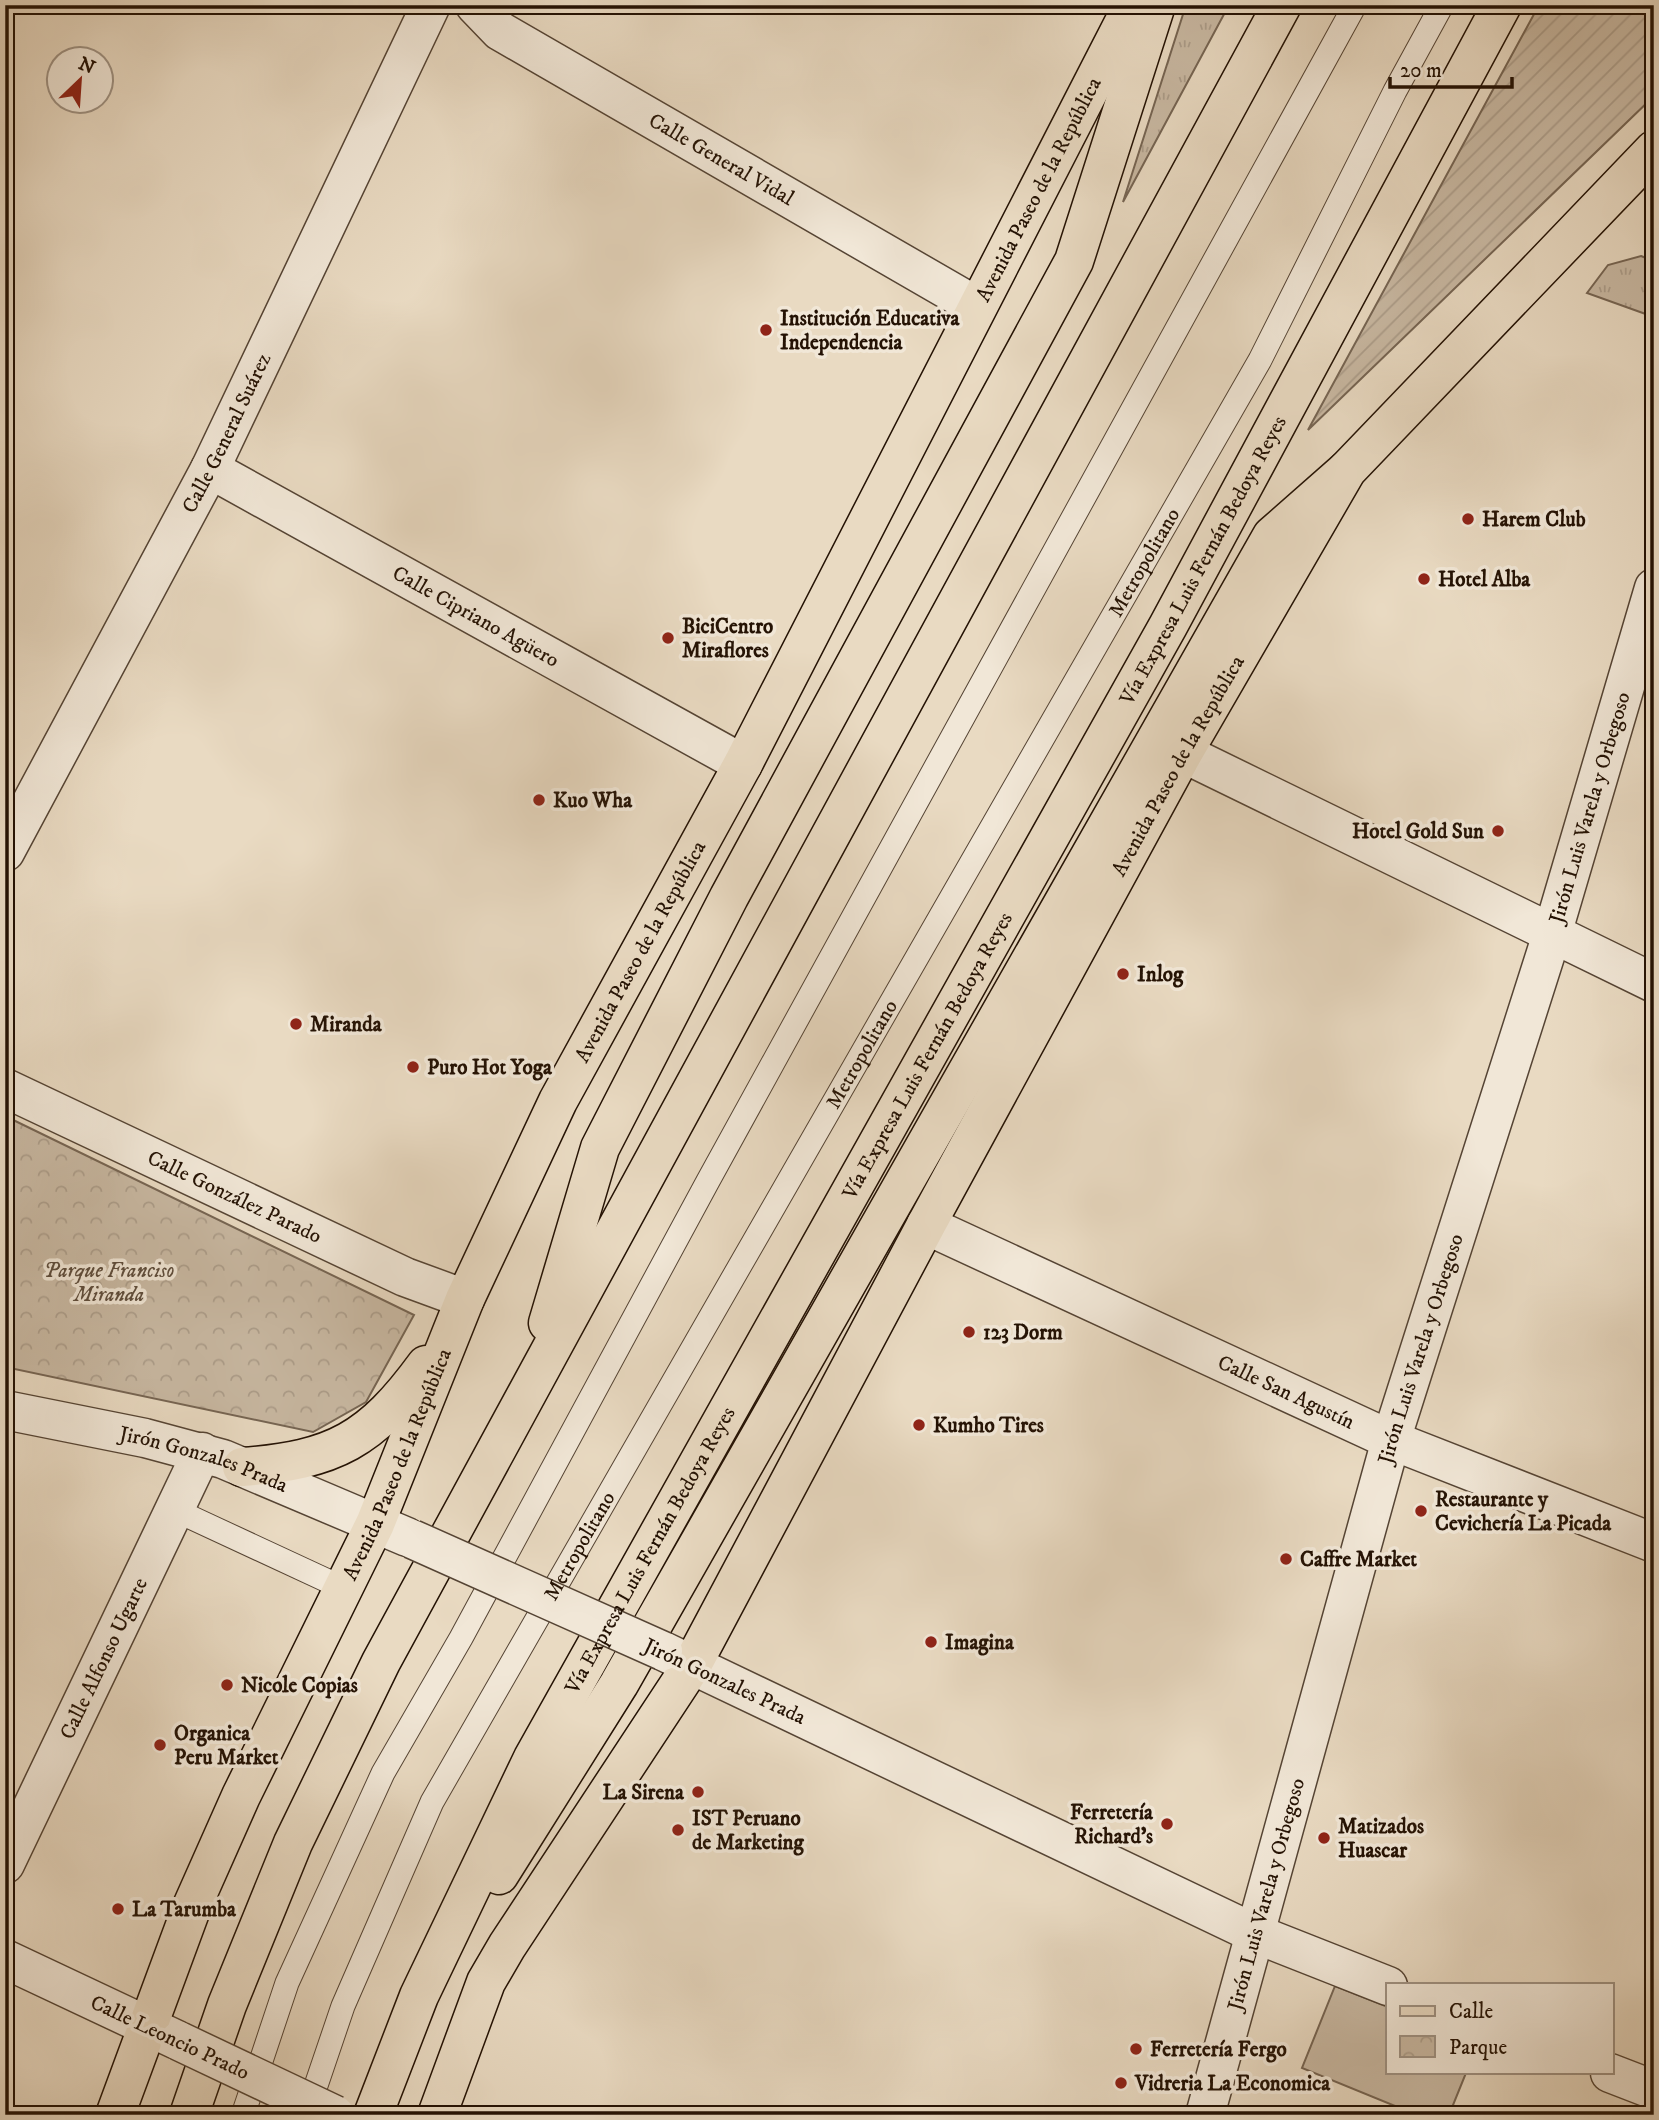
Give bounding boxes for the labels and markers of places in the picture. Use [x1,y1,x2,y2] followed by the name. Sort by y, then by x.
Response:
[780,306,961,356] place label: Institución Educativa Independencia
[758,322,774,338] marker: Institución Educativa Independencia
[1482,507,1586,533] place label: Harem Club
[1460,511,1476,527] marker: Harem Club
[1438,567,1531,593] place label: Hotel Alba
[1416,571,1432,587] marker: Hotel Alba
[682,614,773,664] place label: BiciCentro Miraflores
[660,630,676,646] marker: BiciCentro Miraflores
[553,788,633,814] place label: Kuo Wha
[531,792,547,808] marker: Kuo Wha
[1352,819,1485,845] place label: Hotel Gold Sun
[1490,823,1506,839] marker: Hotel Gold Sun
[1137,962,1184,988] place label: Inlog
[1115,966,1131,982] marker: Inlog
[310,1012,383,1038] place label: Miranda
[288,1016,304,1032] marker: Miranda
[427,1055,553,1081] place label: Puro Hot Yoga
[405,1059,421,1075] marker: Puro Hot Yoga
[983,1320,1063,1346] place label: 123 Dorm
[961,1324,977,1340] marker: 123 Dorm
[933,1413,1044,1439] place label: Kumho Tires
[911,1417,927,1433] marker: Kumho Tires
[1435,1487,1612,1537] place label: Restaurante y Cevichería La Picada
[1413,1503,1429,1519] marker: Restaurante y Cevichería La Picada
[1300,1547,1417,1573] place label: Caffre Market
[1278,1551,1294,1567] marker: Caffre Market
[945,1630,1015,1656] place label: Imagina
[923,1634,939,1650] marker: Imagina
[241,1673,358,1699] place label: Nicole Copias
[219,1677,235,1693] marker: Nicole Copias
[174,1721,279,1771] place label: Organica Peru Market
[152,1737,168,1753] marker: Organica Peru Market
[603,1780,685,1806] place label: La Sirena
[690,1784,706,1800] marker: La Sirena
[1070,1800,1154,1850] place label: Ferretería Richard's
[692,1806,805,1856] place label: IST Peruano de Marketing
[1338,1814,1424,1864] place label: Matizados Huascar
[1159,1816,1175,1832] marker: Ferretería Richard's
[670,1822,686,1838] marker: IST Peruano de Marketing
[1316,1830,1332,1846] marker: Matizados Huascar
[132,1897,237,1923] place label: La Tarumba
[110,1901,126,1917] marker: La Tarumba
[1150,2037,1287,2063] place label: Ferretería Fergo
[1128,2041,1144,2057] marker: Ferretería Fergo
[1134,2071,1331,2097] place label: Vidreria La Economica
[1113,2075,1129,2091] marker: Vidreria La Economica

